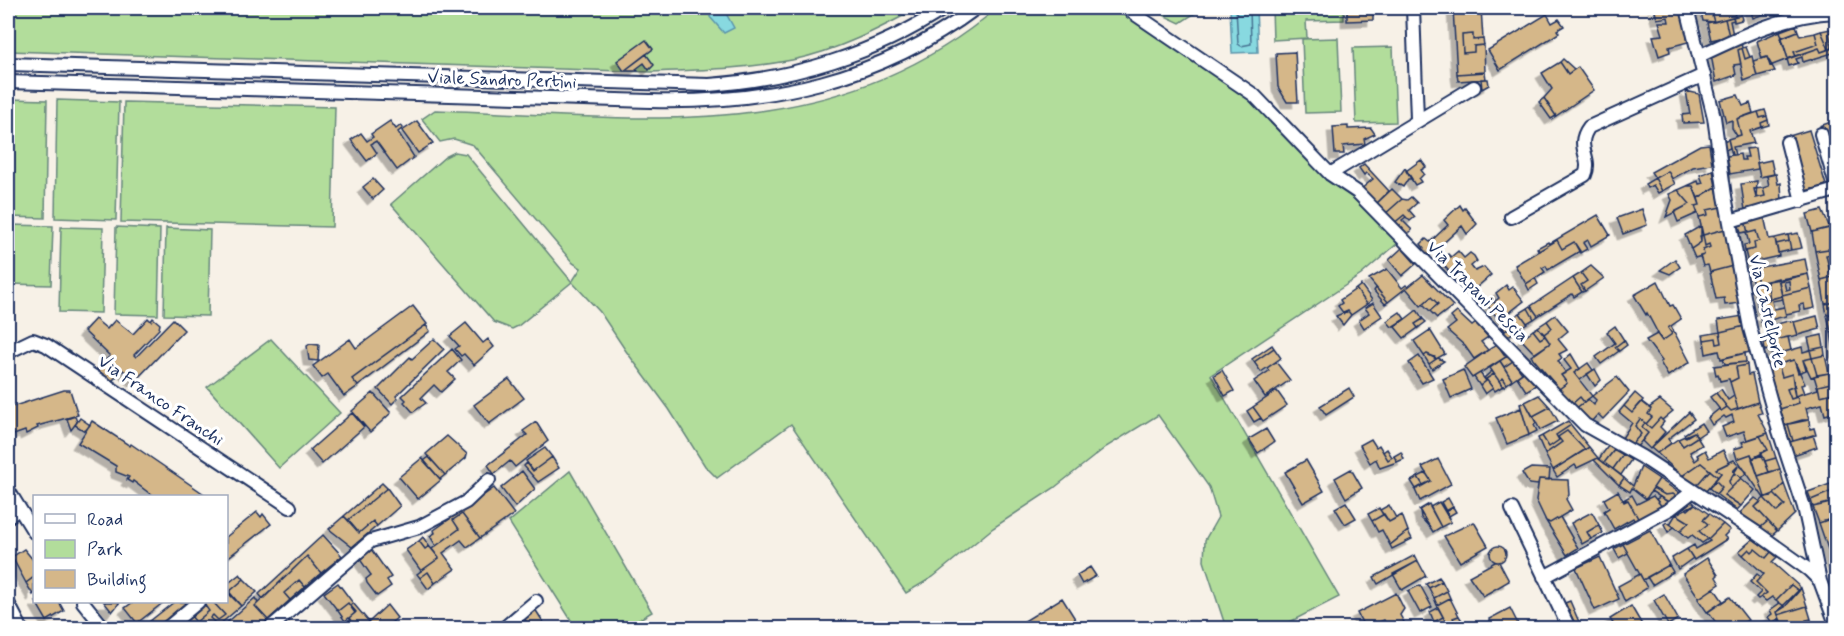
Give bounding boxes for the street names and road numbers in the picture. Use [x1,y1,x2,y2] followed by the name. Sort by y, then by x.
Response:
[427,65,577,95] street label: Viale Sandro Pertini
[1421,235,1534,348] street label: Via Trapani Pescia
[1740,252,1792,371] street label: Via Castelforte
[93,350,228,452] street label: Via Franco Franchi

